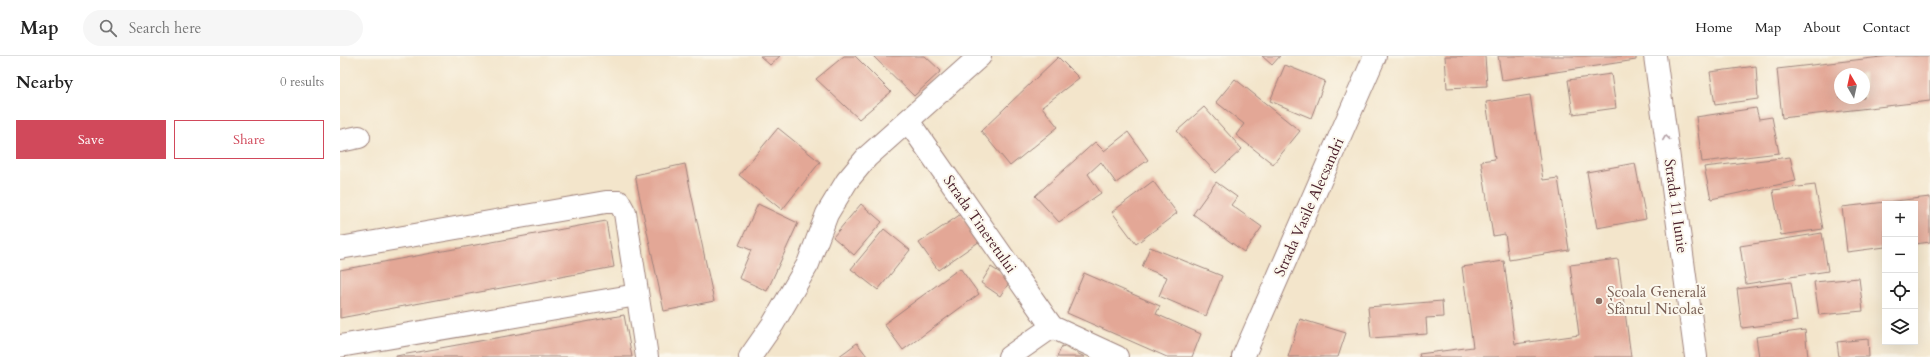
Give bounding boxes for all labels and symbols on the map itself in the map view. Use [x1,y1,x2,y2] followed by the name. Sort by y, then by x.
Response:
[1834,68,1870,104] north arrow
[1269,134,1349,280] street label: Strada Vasile Alecsandri
[1662,135,1671,141] one-way arrow
[1659,158,1693,255] street label: Strada 11 Iunie
[939,171,1021,277] street label: Strada Tineretului
[1607,282,1707,319] place label: Școala Generală Sfântul Nicolae
[1594,296,1604,306] marker: Școala Generală Sfântul Nicolae

